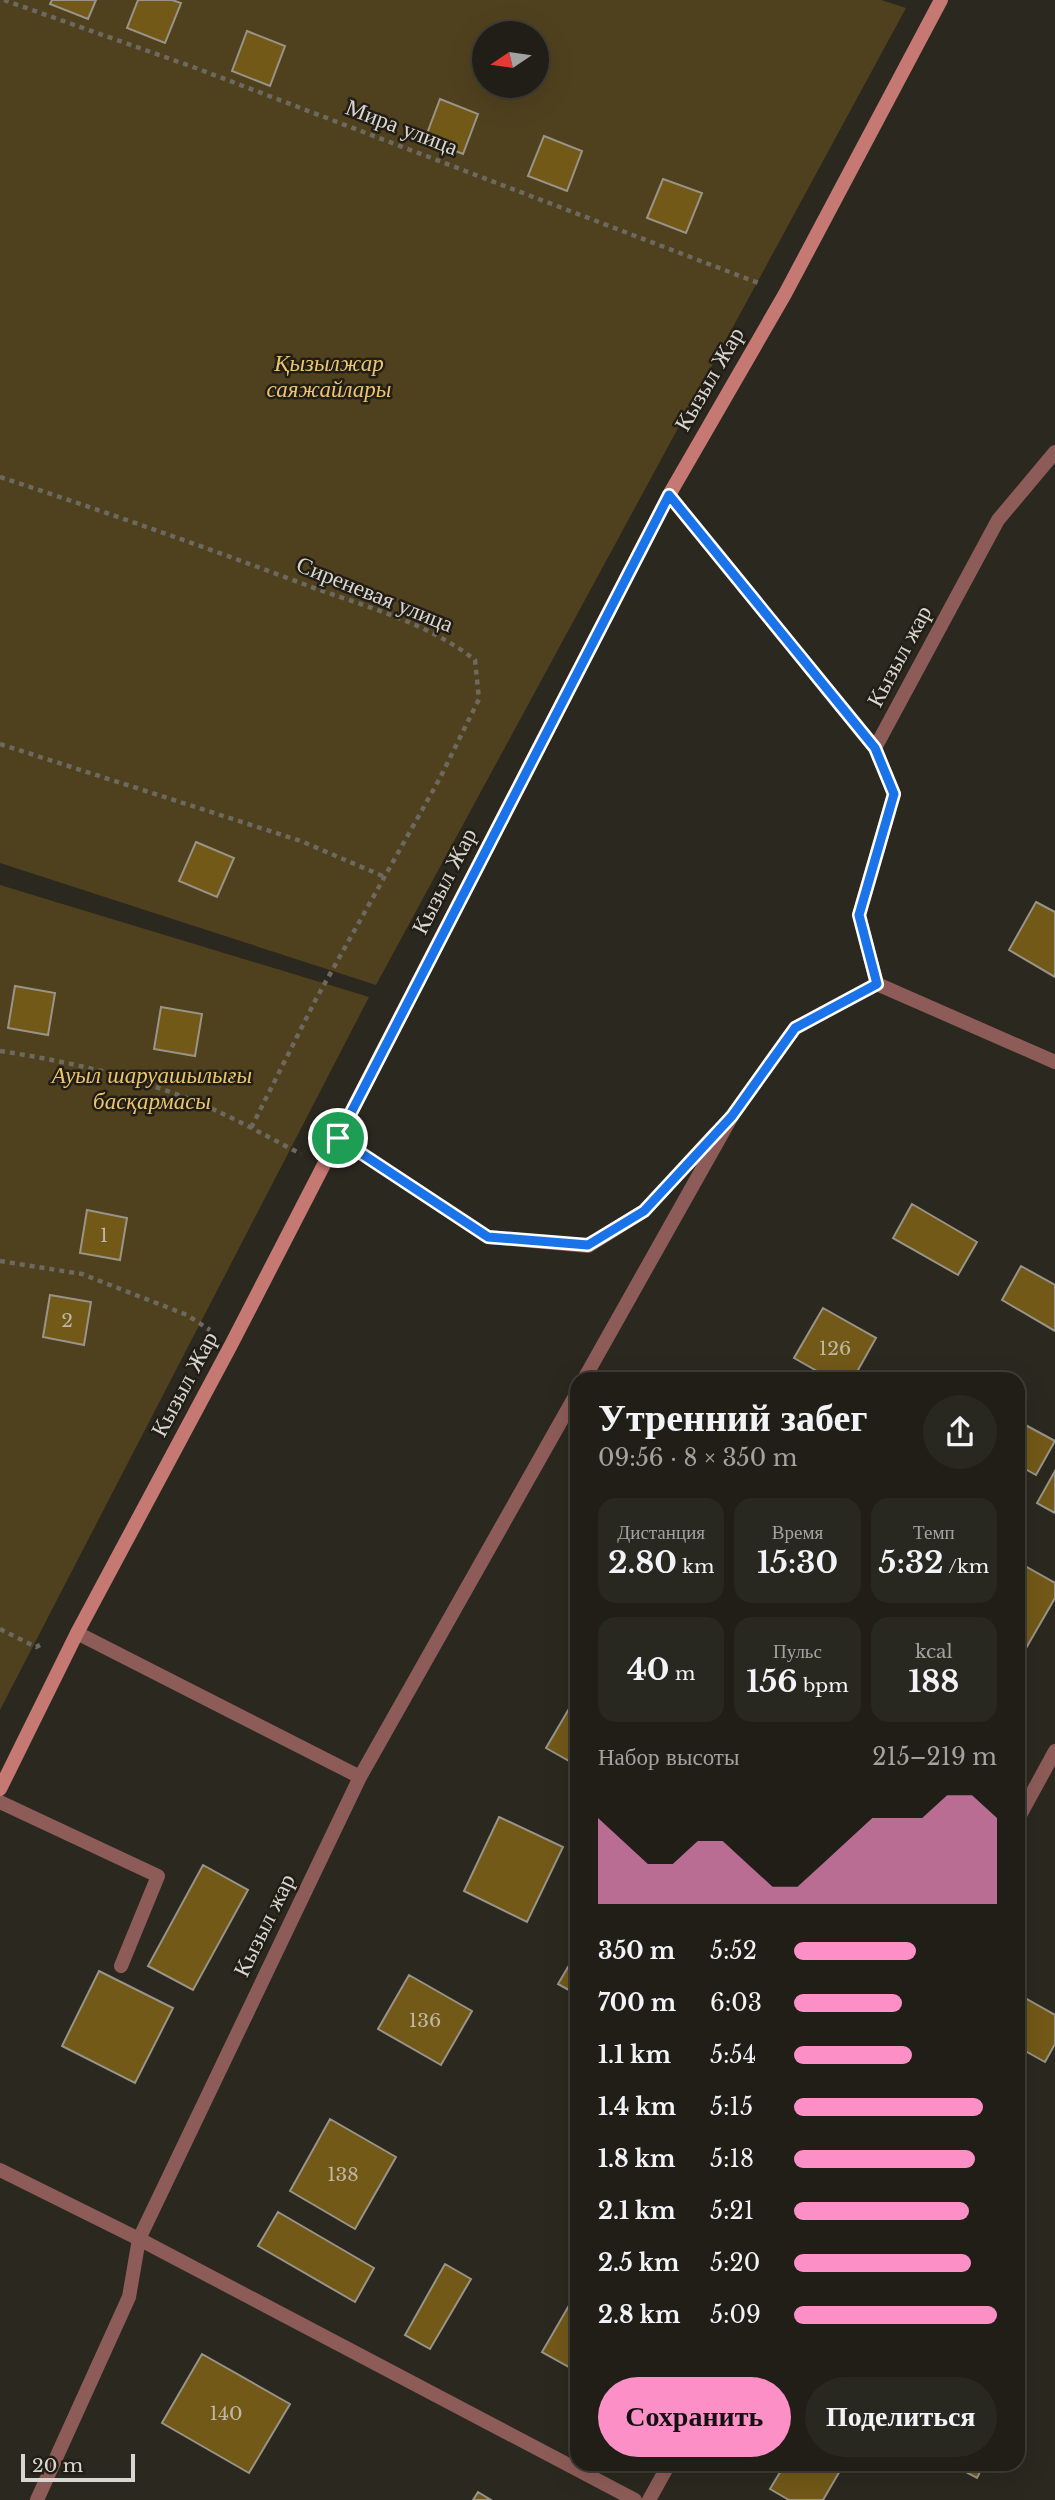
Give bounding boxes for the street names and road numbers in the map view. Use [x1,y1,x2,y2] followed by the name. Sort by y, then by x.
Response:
[342,93,462,161] street label: Мира улица
[668,322,750,436] street label: Кызыл Жар
[293,550,457,638] street label: Сиреневая улица
[861,600,937,712] street label: Кызыл жар
[405,823,483,939] street label: Кызыл Жар
[145,1327,223,1441] street label: Кызыл Жар
[227,1869,301,1981] street label: Кызыл жар

